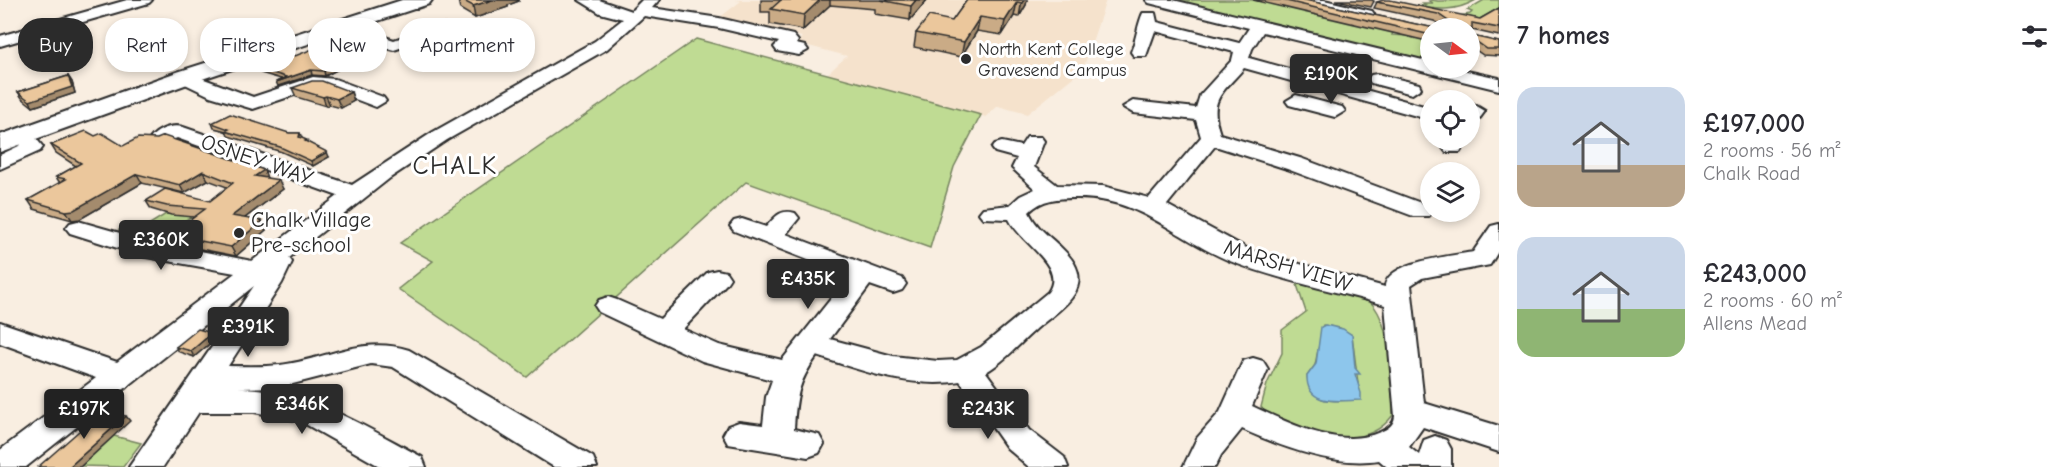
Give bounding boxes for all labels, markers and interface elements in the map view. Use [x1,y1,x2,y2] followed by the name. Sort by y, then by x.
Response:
[18,18,93,72] chip: Buy
[105,18,188,72] chip: Rent
[200,18,296,72] chip: Filters
[308,18,387,72] chip: New
[399,18,535,72] chip: Apartment
[1420,18,1480,78] north arrow
[1420,18,1480,222] map controls
[2018,20,2051,53] icon: filters
[1517,21,1610,51] text: 7 homes
[978,39,1127,81] place label: North Kent College Gravesend Campus
[959,52,973,66] marker: North Kent College Gravesend Campus
[1289,54,1373,105] pin: £190K
[1304,62,1358,85] text: £190K
[1420,90,1480,150] button: locate
[1703,109,1805,139] text: £197,000
[1565,111,1637,183] icon: home
[197,129,317,191] street label: OSNEY WAY
[1703,139,1841,162] text: 2 rooms · 56 m²
[413,151,497,181] district label: CHALK
[1420,162,1480,222] button: layers
[1703,162,1800,185] text: Chalk Road
[251,207,371,258] place label: Chalk Village Pre-school
[119,220,203,271] pin: £360K
[232,226,246,240] marker: Chalk Village Pre-school
[133,228,189,251] text: £360K
[1221,234,1355,298] street label: MARSH VIEW
[766,259,850,310] pin: £435K
[1703,259,1807,289] text: £243,000
[1565,261,1637,333] icon: home
[781,267,835,290] text: £435K
[1703,289,1842,312] text: 2 rooms · 60 m²
[206,307,290,358] pin: £391K
[1703,312,1807,335] text: Allens Mead
[222,315,274,338] text: £391K
[260,384,344,435] pin: £346K
[42,389,126,440] pin: £197K
[946,389,1030,440] pin: £243K
[275,392,329,415] text: £346K
[58,397,110,420] text: £197K
[961,397,1015,420] text: £243K

